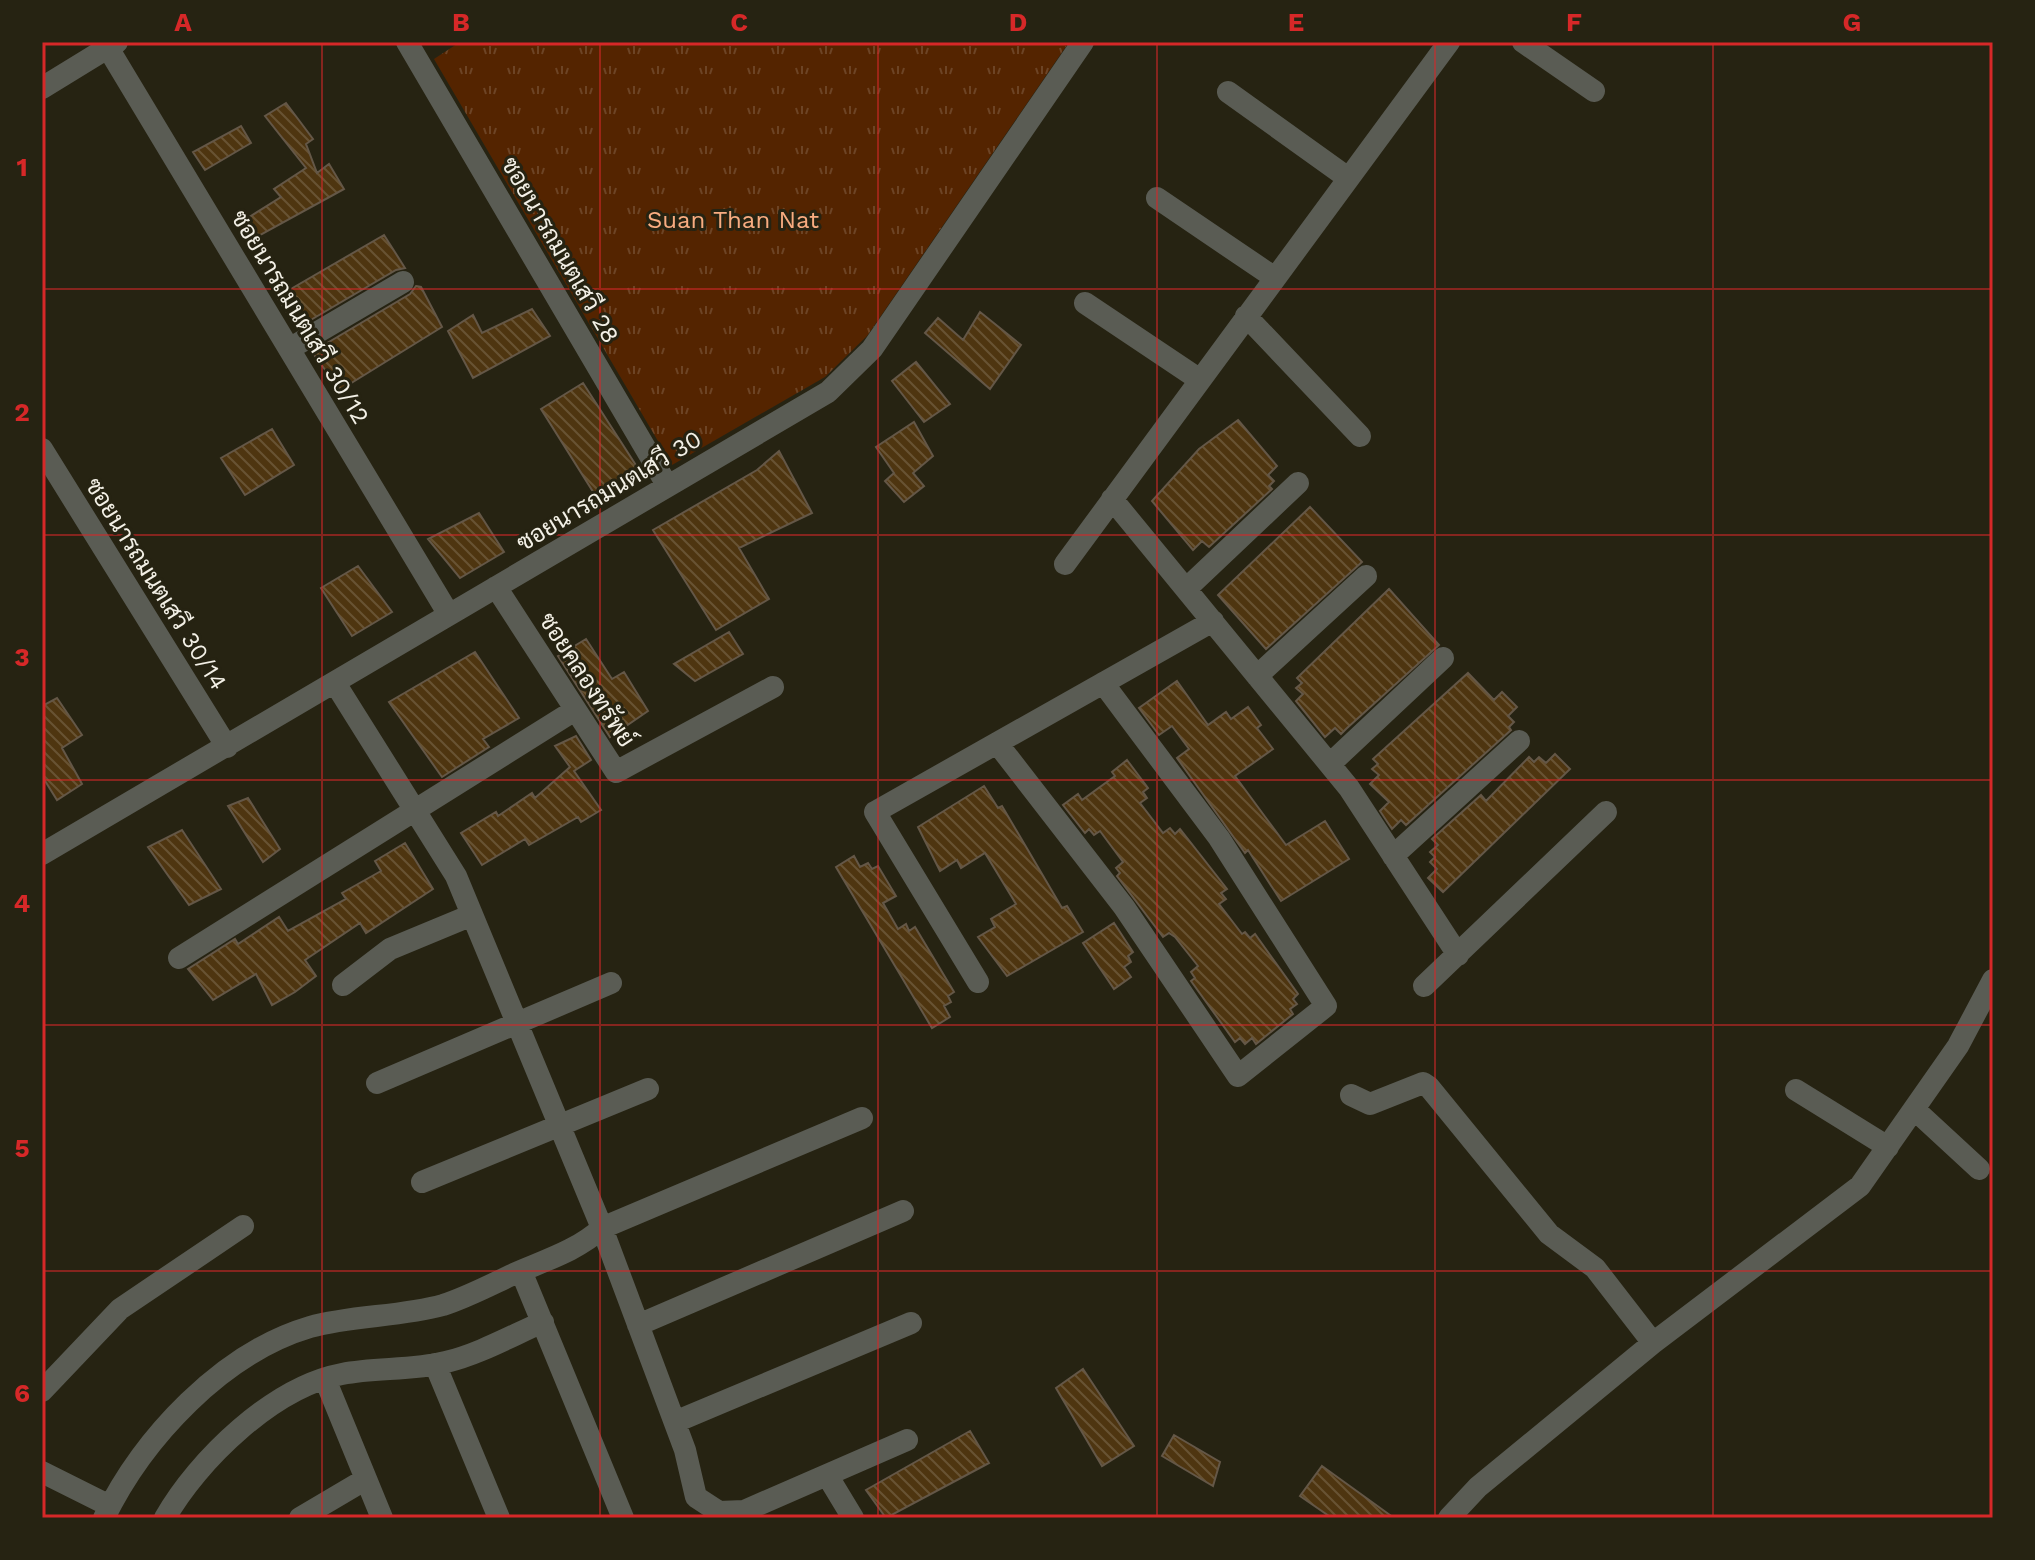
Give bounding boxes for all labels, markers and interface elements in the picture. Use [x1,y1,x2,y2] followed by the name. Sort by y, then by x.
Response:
[174,7,192,37] text: A
[452,7,470,37] text: B
[730,7,748,37] text: C
[1009,7,1027,37] text: D
[1288,7,1304,37] text: E
[1566,7,1582,37] text: F
[1843,7,1861,37] text: G
[495,151,626,348] street label: ซอยนารถมนตเสวี 28
[16,152,28,182] text: 1
[225,205,376,429] street label: ซอยนารถมนตเสวี 30/12
[647,206,819,234] park label: Suan Than Nat
[14,397,30,427] text: 2
[511,424,706,557] street label: ซอยนารถมนตเสวี 30
[79,472,234,695] street label: ซอยนารถมนตเสวี 30/14
[533,607,642,752] street label: ซอยคลองทรัพย์
[14,642,30,672] text: 3
[14,888,31,918] text: 4
[14,1133,30,1163] text: 5
[14,1378,30,1408] text: 6

